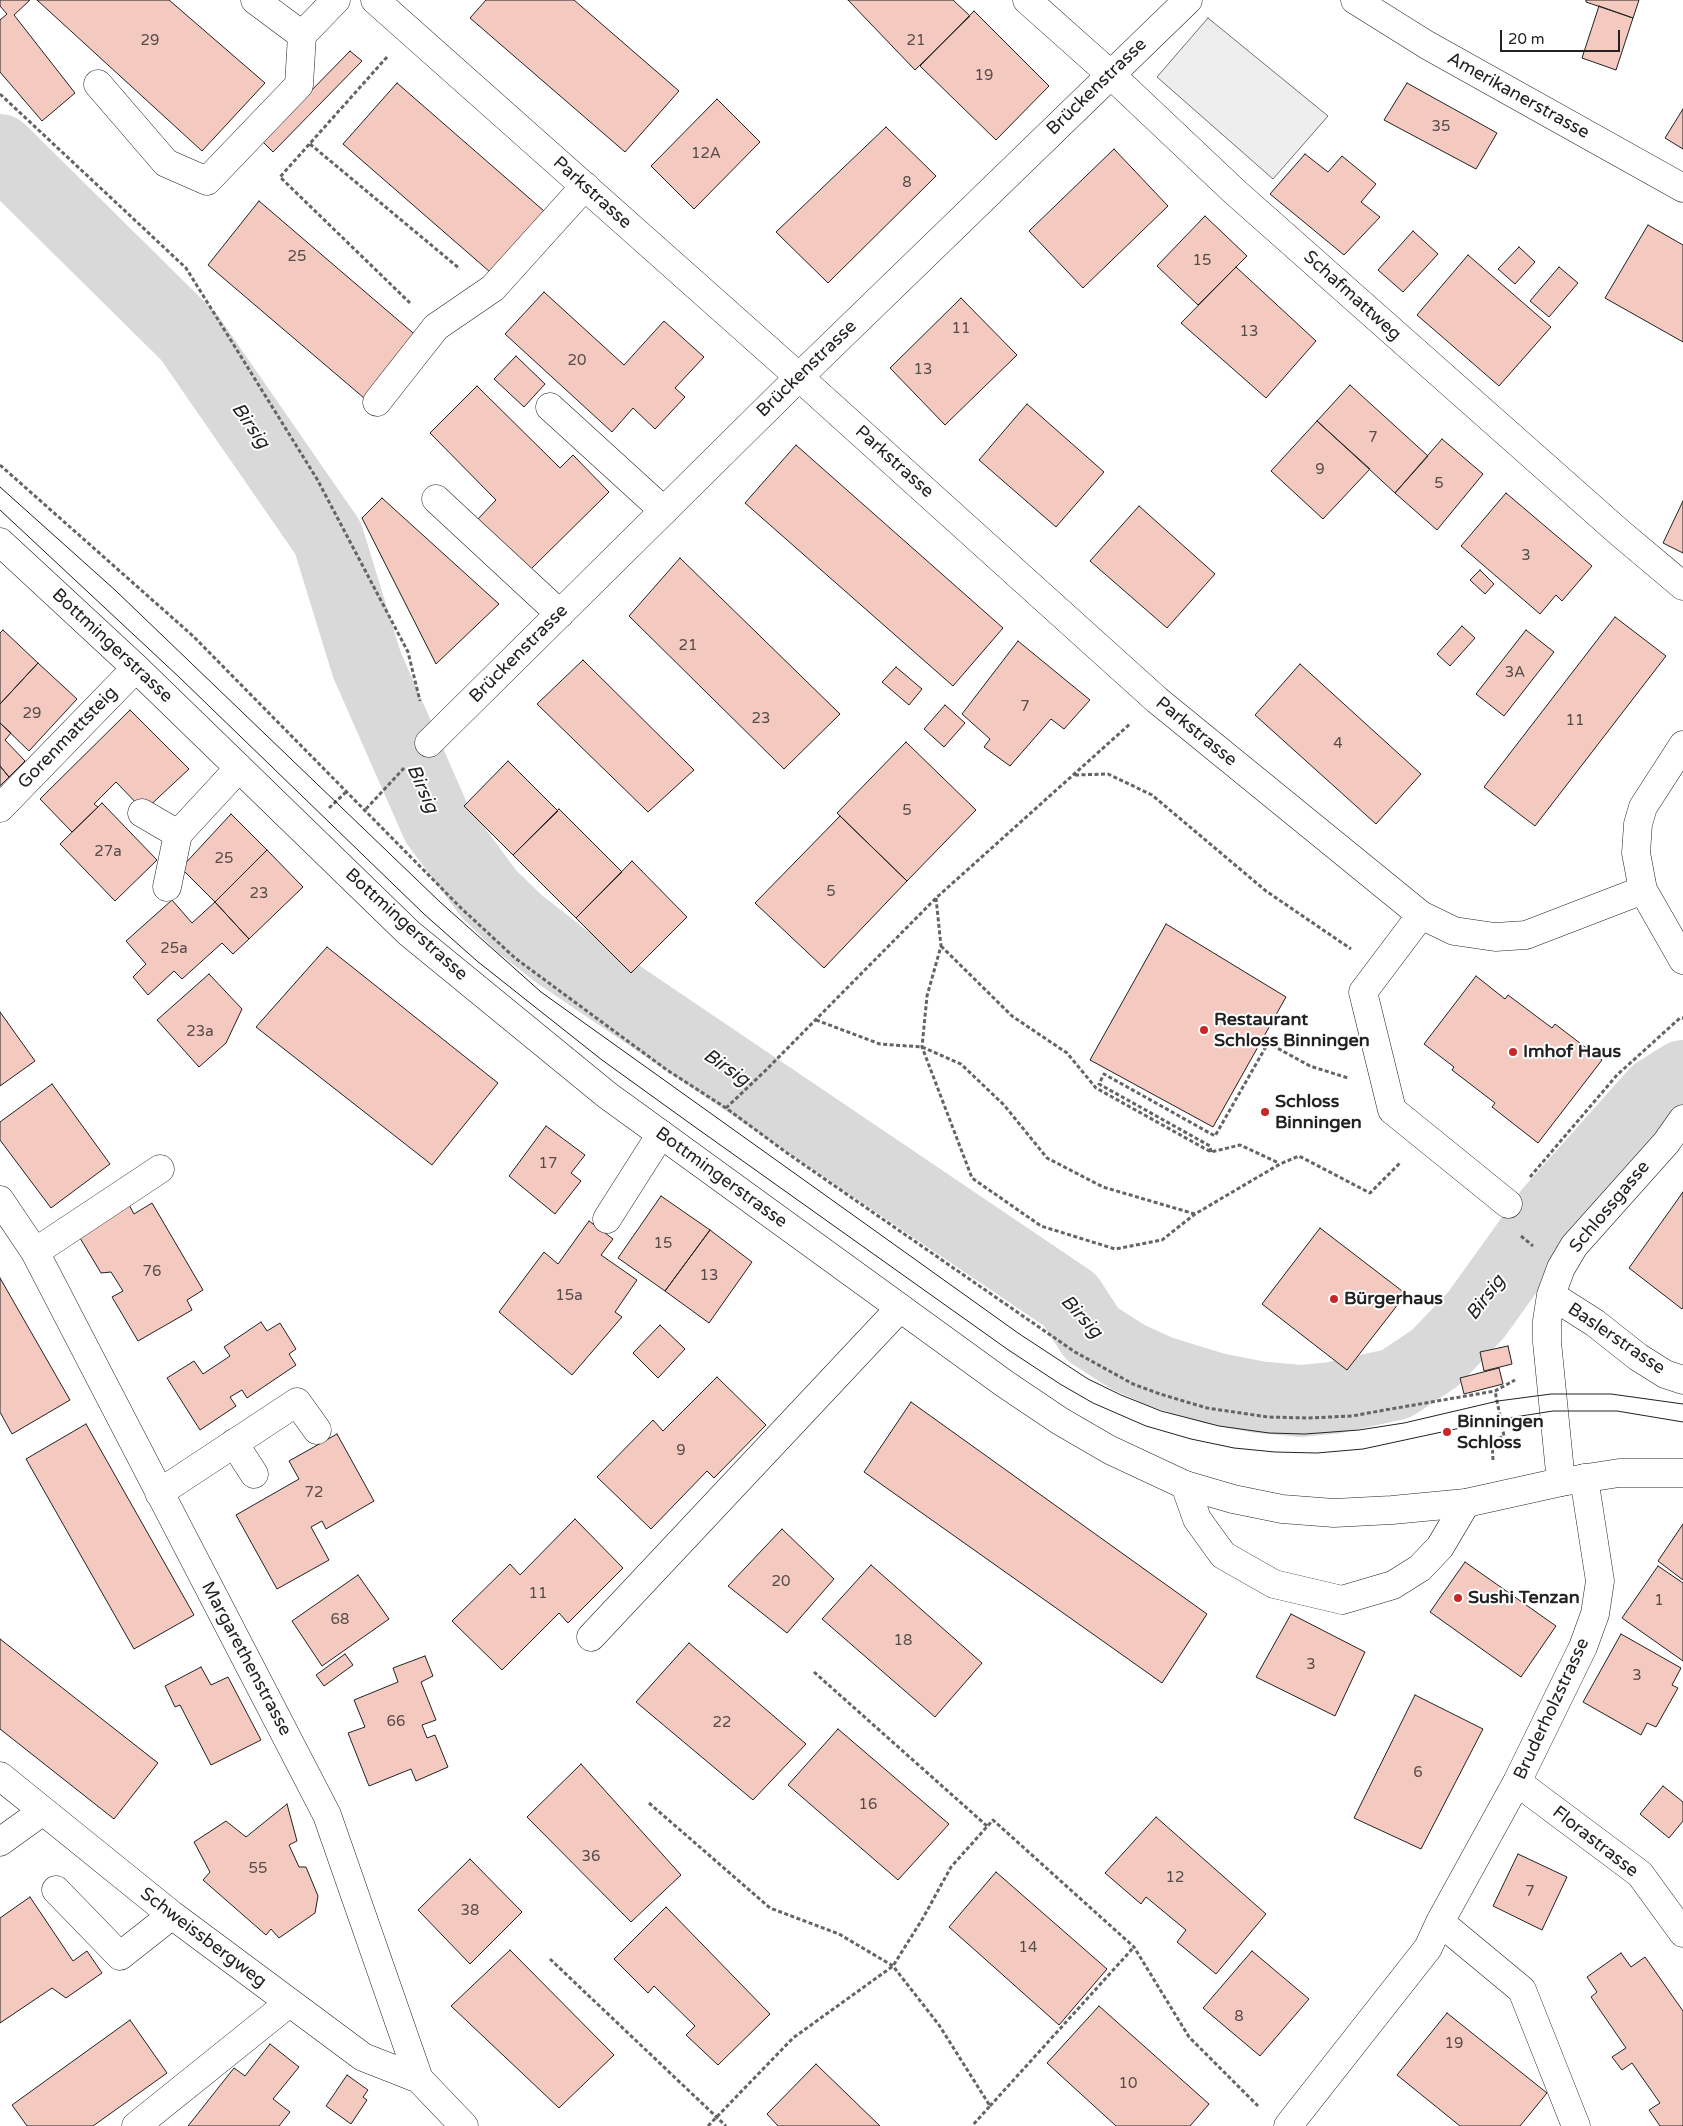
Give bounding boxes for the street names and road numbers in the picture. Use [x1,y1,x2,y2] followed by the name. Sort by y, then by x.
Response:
[1043,34,1151,140] street label: Brückenstrasse
[1443,48,1593,144] street label: Amerikanerstrasse
[548,152,636,234] street label: Parkstrasse
[1299,246,1405,346] street label: Schafmattweg
[753,316,861,422] street label: Brückenstrasse
[850,421,938,503] street label: Parkstrasse
[47,584,177,708] street label: Bottmingerstrasse
[465,600,573,708] street label: Brückenstrasse
[14,682,122,794] street label: Gorenmattsteig
[1151,693,1241,771] street label: Parkstrasse
[340,864,472,986] street label: Bottmingerstrasse
[651,1123,791,1233] street label: Bottmingerstrasse
[1565,1157,1655,1257] street label: Schlossgasse
[1563,1299,1669,1379] street label: Baslerstrasse
[196,1578,296,1740] street label: Margarethenstrasse
[1510,1635,1594,1783] street label: Bruderholzstrasse
[1548,1802,1642,1882] street label: Florastrasse
[135,1883,271,1993] street label: Schweissbergweg

